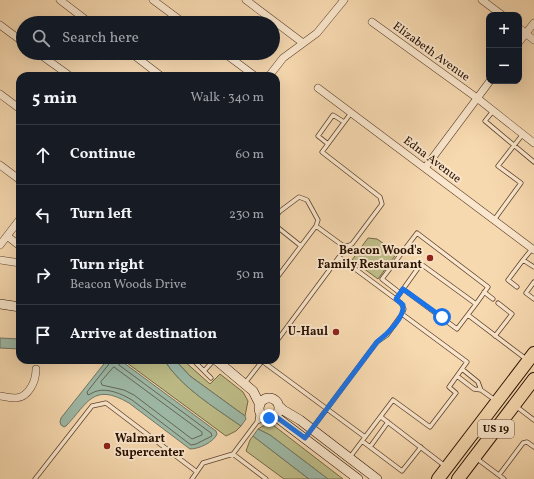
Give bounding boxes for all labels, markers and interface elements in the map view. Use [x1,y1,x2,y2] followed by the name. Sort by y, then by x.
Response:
[486,12,522,84] map controls
[486,12,522,48] button: +
[16,16,280,60] search box
[389,19,473,86] street label: Elizabeth Avenue
[30,27,52,49] icon: search
[62,28,139,49] text: Search here
[486,48,522,84] button: −
[32,87,77,110] text: 5 min
[191,89,264,107] text: Walk · 340 m
[400,133,465,187] street label: Edna Avenue
[32,144,54,166] icon: ahead
[70,144,135,165] text: Continue
[236,146,264,164] text: 60 m
[32,204,54,226] icon: left
[70,204,132,225] text: Turn left
[229,206,264,224] text: 230 m
[318,243,422,273] place label: Beacon Wood's Family Restaurant
[425,253,435,263] marker: Beacon Wood's Family Restaurant
[70,255,144,276] text: Turn right
[32,264,54,286] icon: right
[236,266,264,284] text: 50 m
[70,276,187,294] text: Beacon Woods Drive
[433,308,451,326] route start
[32,324,54,346] icon: arrive
[70,324,217,345] text: Arrive at destination
[288,324,328,340] place label: U-Haul
[331,327,341,337] marker: U-Haul
[260,409,278,427] route end
[478,420,514,438] road number: US 19
[115,431,185,461] place label: Walmart Supercenter
[102,441,112,451] marker: Walmart Supercenter

